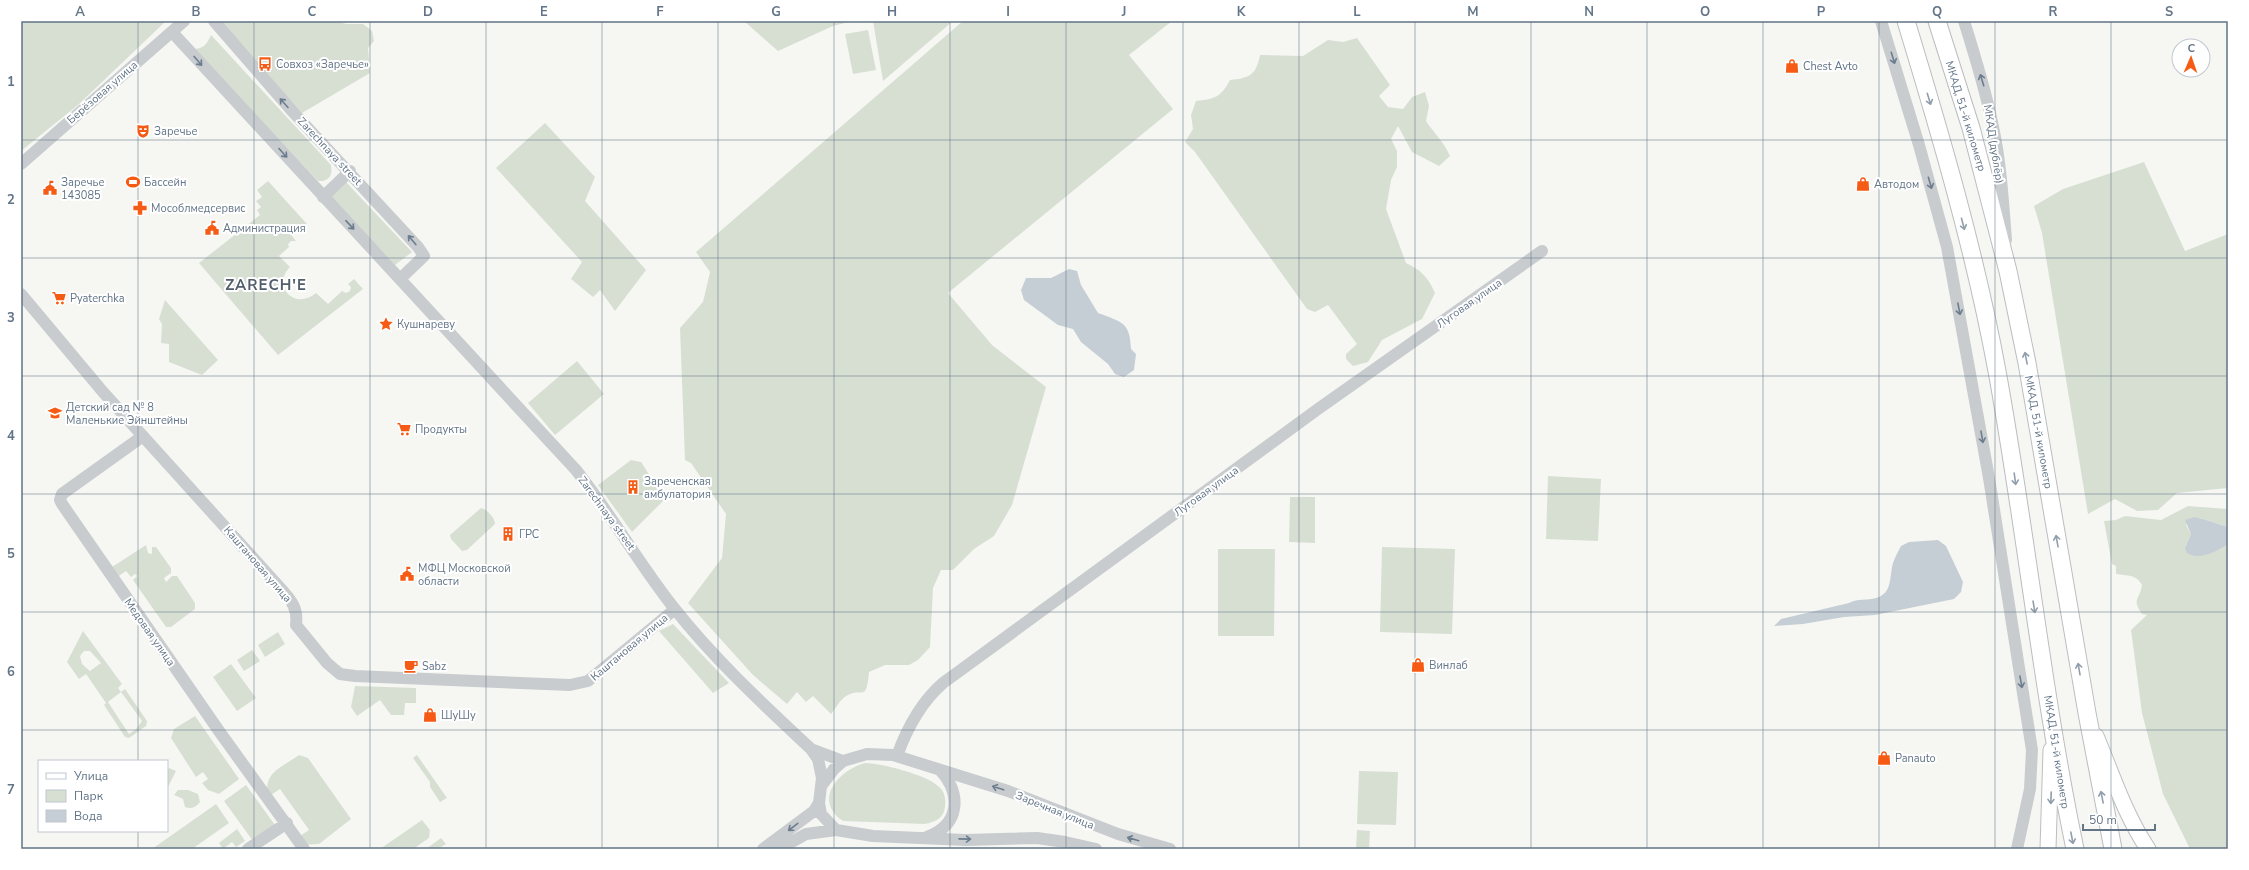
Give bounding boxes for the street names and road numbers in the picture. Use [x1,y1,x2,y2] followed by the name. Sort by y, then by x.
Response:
[64,58,141,127] street label: Берёзовая улица
[1942,59,1989,173] street label: МКАД, 51-й километр
[1980,104,2007,185] street label: МКАД (дублёр)
[294,114,365,189] street label: Zarechnaya street
[1434,275,1505,331] street label: Луговая улица
[2021,374,2056,490] street label: МКАД, 51-й километр
[1171,463,1242,520] street label: Луговая улица
[575,473,639,553] street label: Zarechnaya street
[220,523,295,606] street label: Каштановая улица
[121,595,179,669] street label: Медовая улица
[587,611,671,684] street label: Каштановая улица
[2040,694,2073,810] street label: МКАД, 51-й километр
[1013,788,1096,833] street label: Заречная улица

